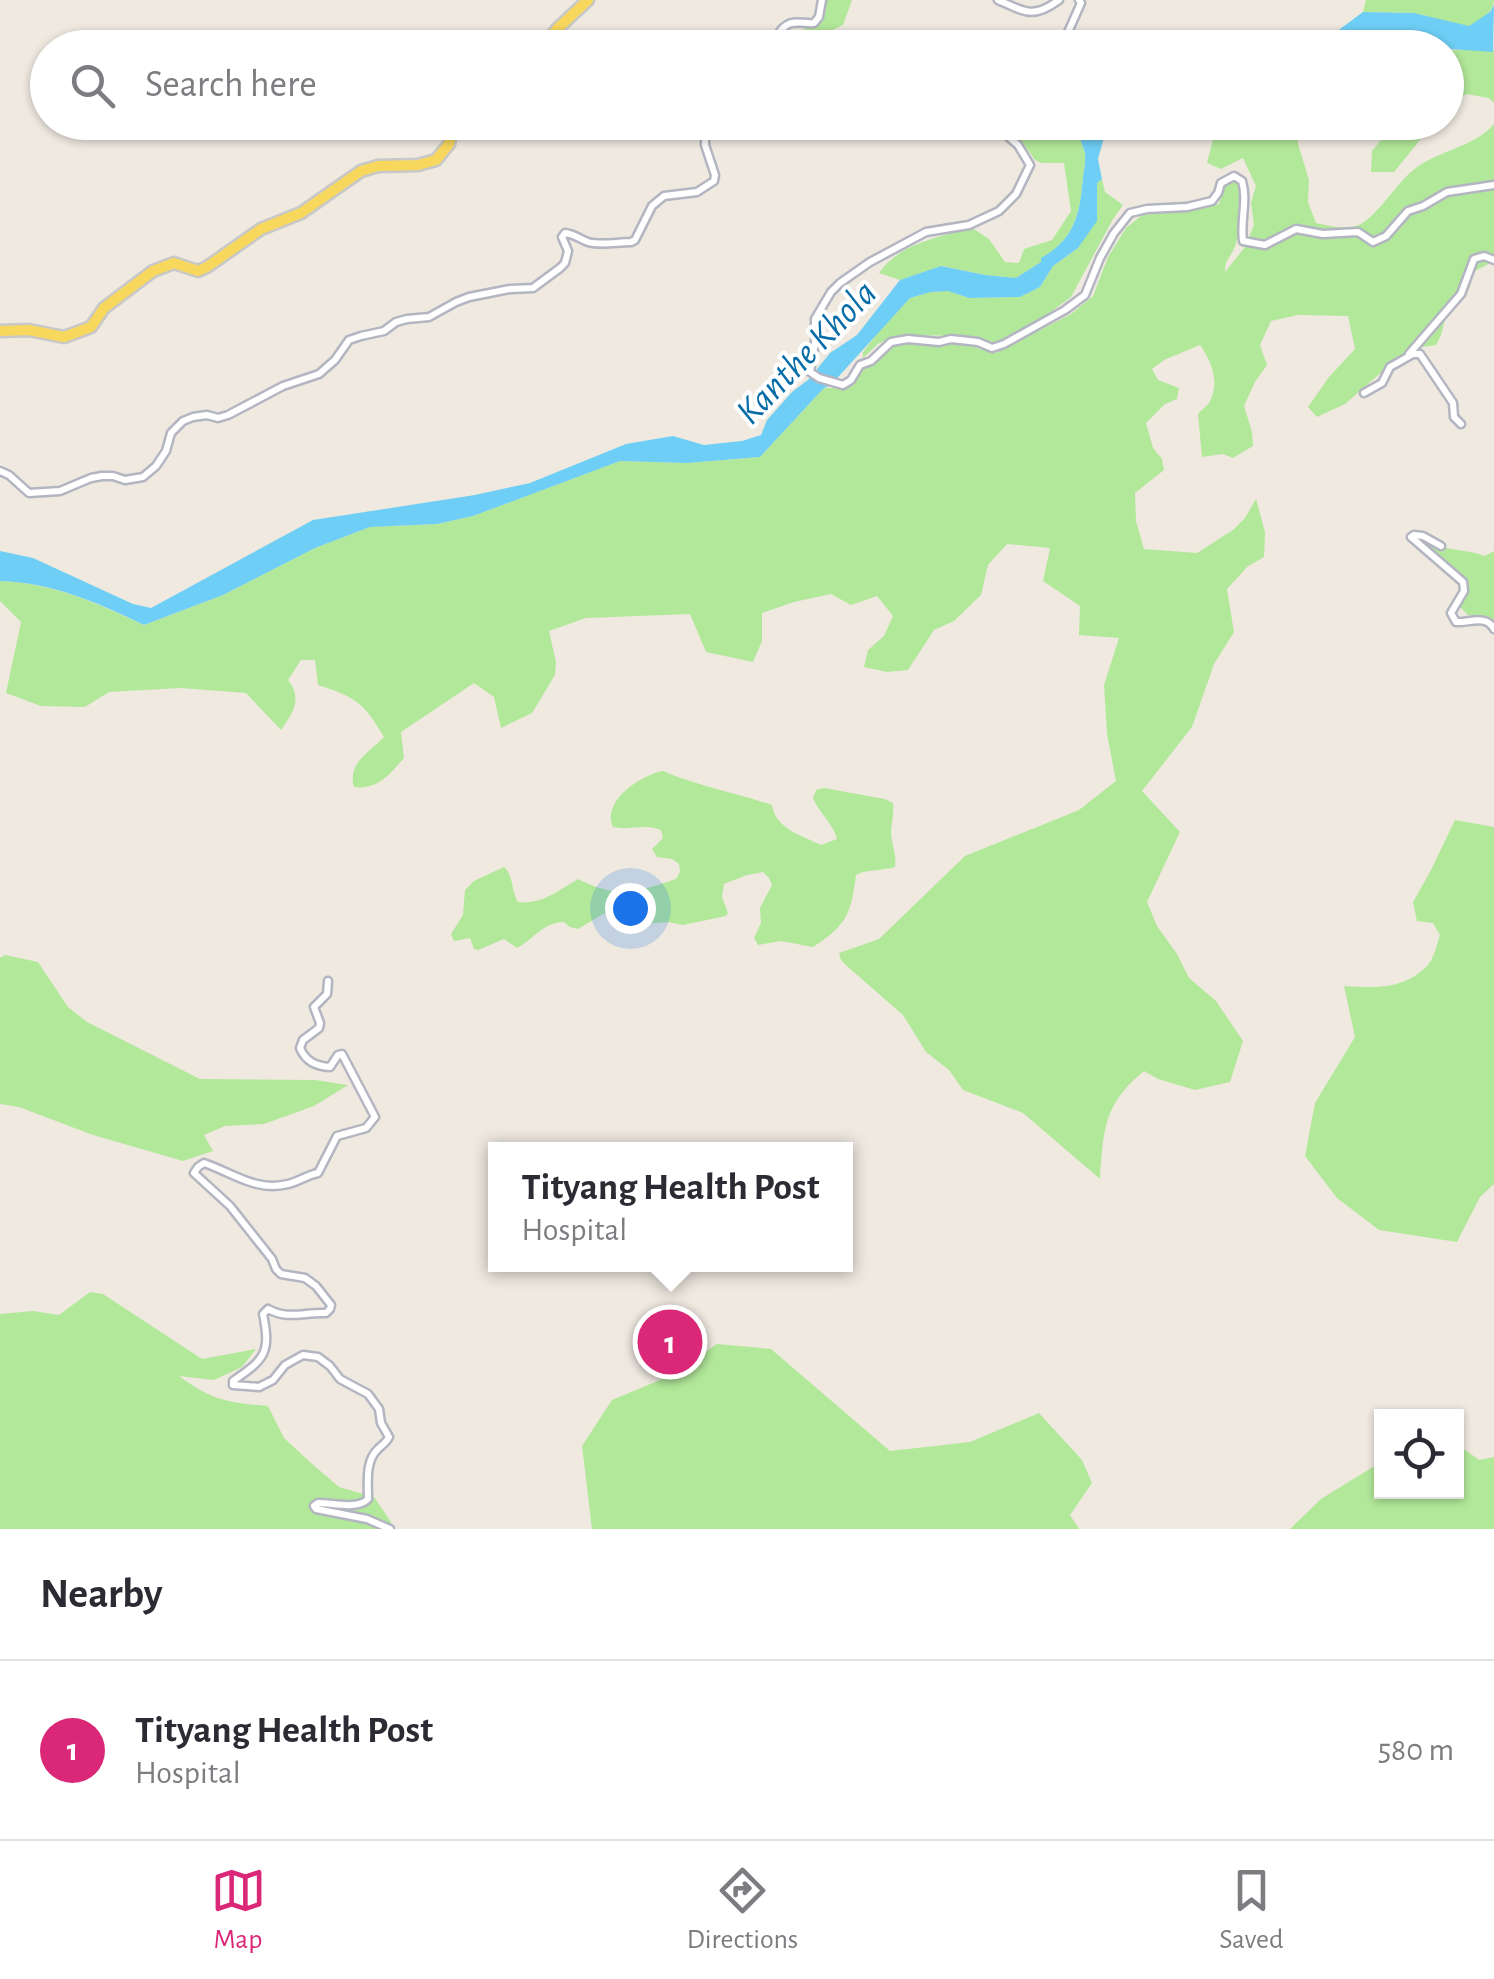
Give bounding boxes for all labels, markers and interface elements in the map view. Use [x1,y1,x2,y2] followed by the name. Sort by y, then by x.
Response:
[30,30,1464,140] search box
[65,58,120,113] icon: search
[145,66,317,104] text: Search here
[730,274,884,432] water label: Kanthe Khola
[605,883,656,934] your location
[488,1142,853,1272] popup
[521,1169,820,1207] text: Tityang Health Post
[521,1214,627,1246] text: Hospital
[638,1304,702,1380] pin: 1
[1374,1409,1464,1499] map controls
[1374,1409,1464,1499] button: locate
[40,1573,163,1615] text: Nearby
[135,1712,433,1750] text: Tityang Health Post
[67,1734,78,1766] text: 1
[1378,1734,1454,1766] text: 580 m
[135,1757,241,1789] text: Hospital
[211,1863,266,1957] tab: Map
[687,1863,798,1957] tab: Directions
[1219,1863,1283,1957] tab: Saved

